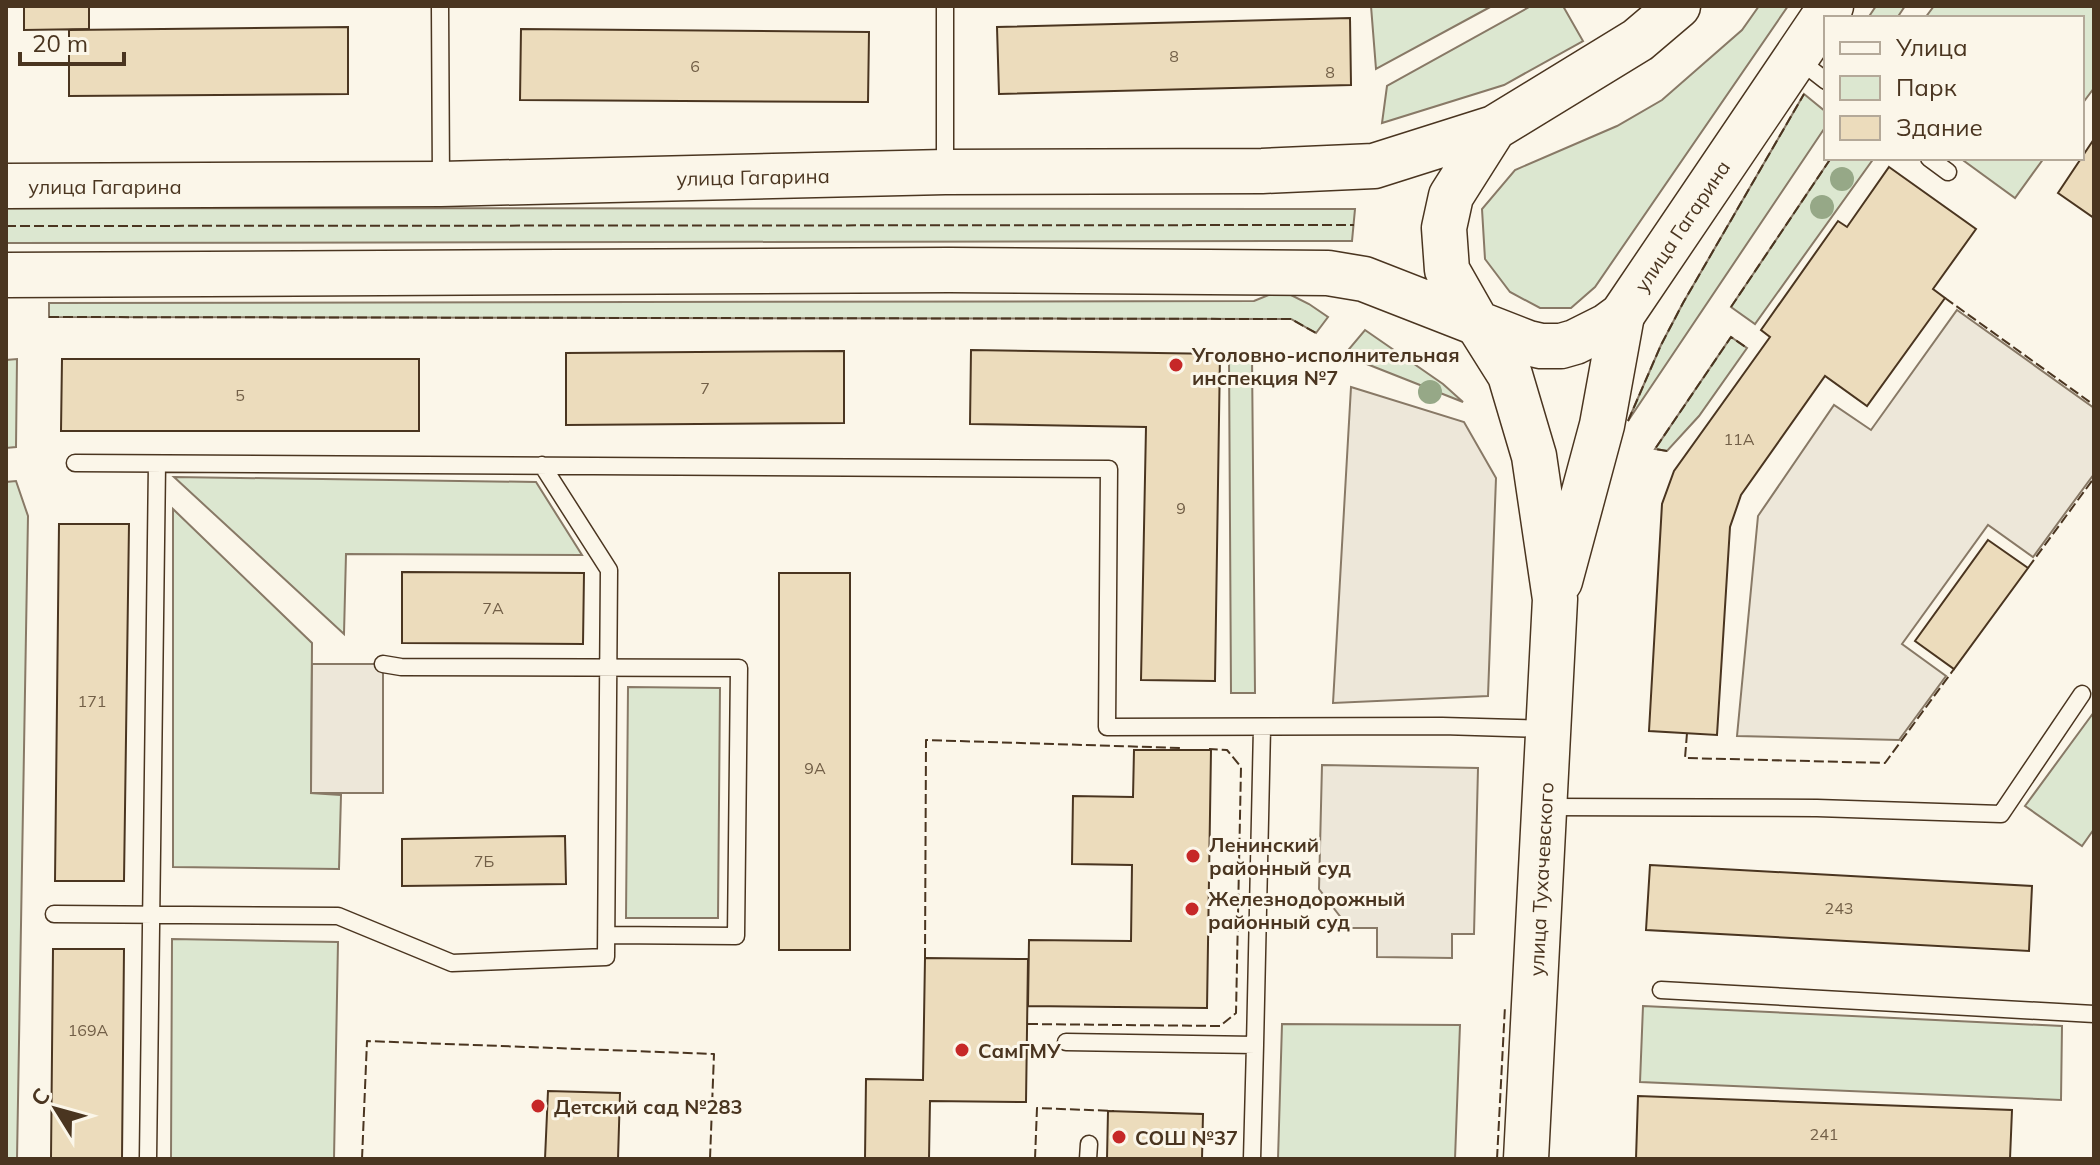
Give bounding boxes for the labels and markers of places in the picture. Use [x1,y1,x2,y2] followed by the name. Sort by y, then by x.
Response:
[1191,342,1460,390] place label: Уголовно-исполнительная инспекция №7
[1167,356,1185,374] marker: Уголовно-исполнительная инспекция №7
[1209,832,1351,880] place label: Ленинский районный суд
[1184,847,1202,865] marker: Ленинский районный суд
[1208,886,1405,934] place label: Железнодорожный районный суд
[1183,900,1201,918] marker: Железнодорожный районный суд
[978,1038,1061,1063] place label: СамГМУ
[953,1041,971,1059] marker: СамГМУ
[554,1094,743,1119] place label: Детский сад №283
[529,1097,547,1115] marker: Детский сад №283
[1135,1125,1238,1150] place label: СОШ №37
[1110,1128,1128,1146] marker: СОШ №37

